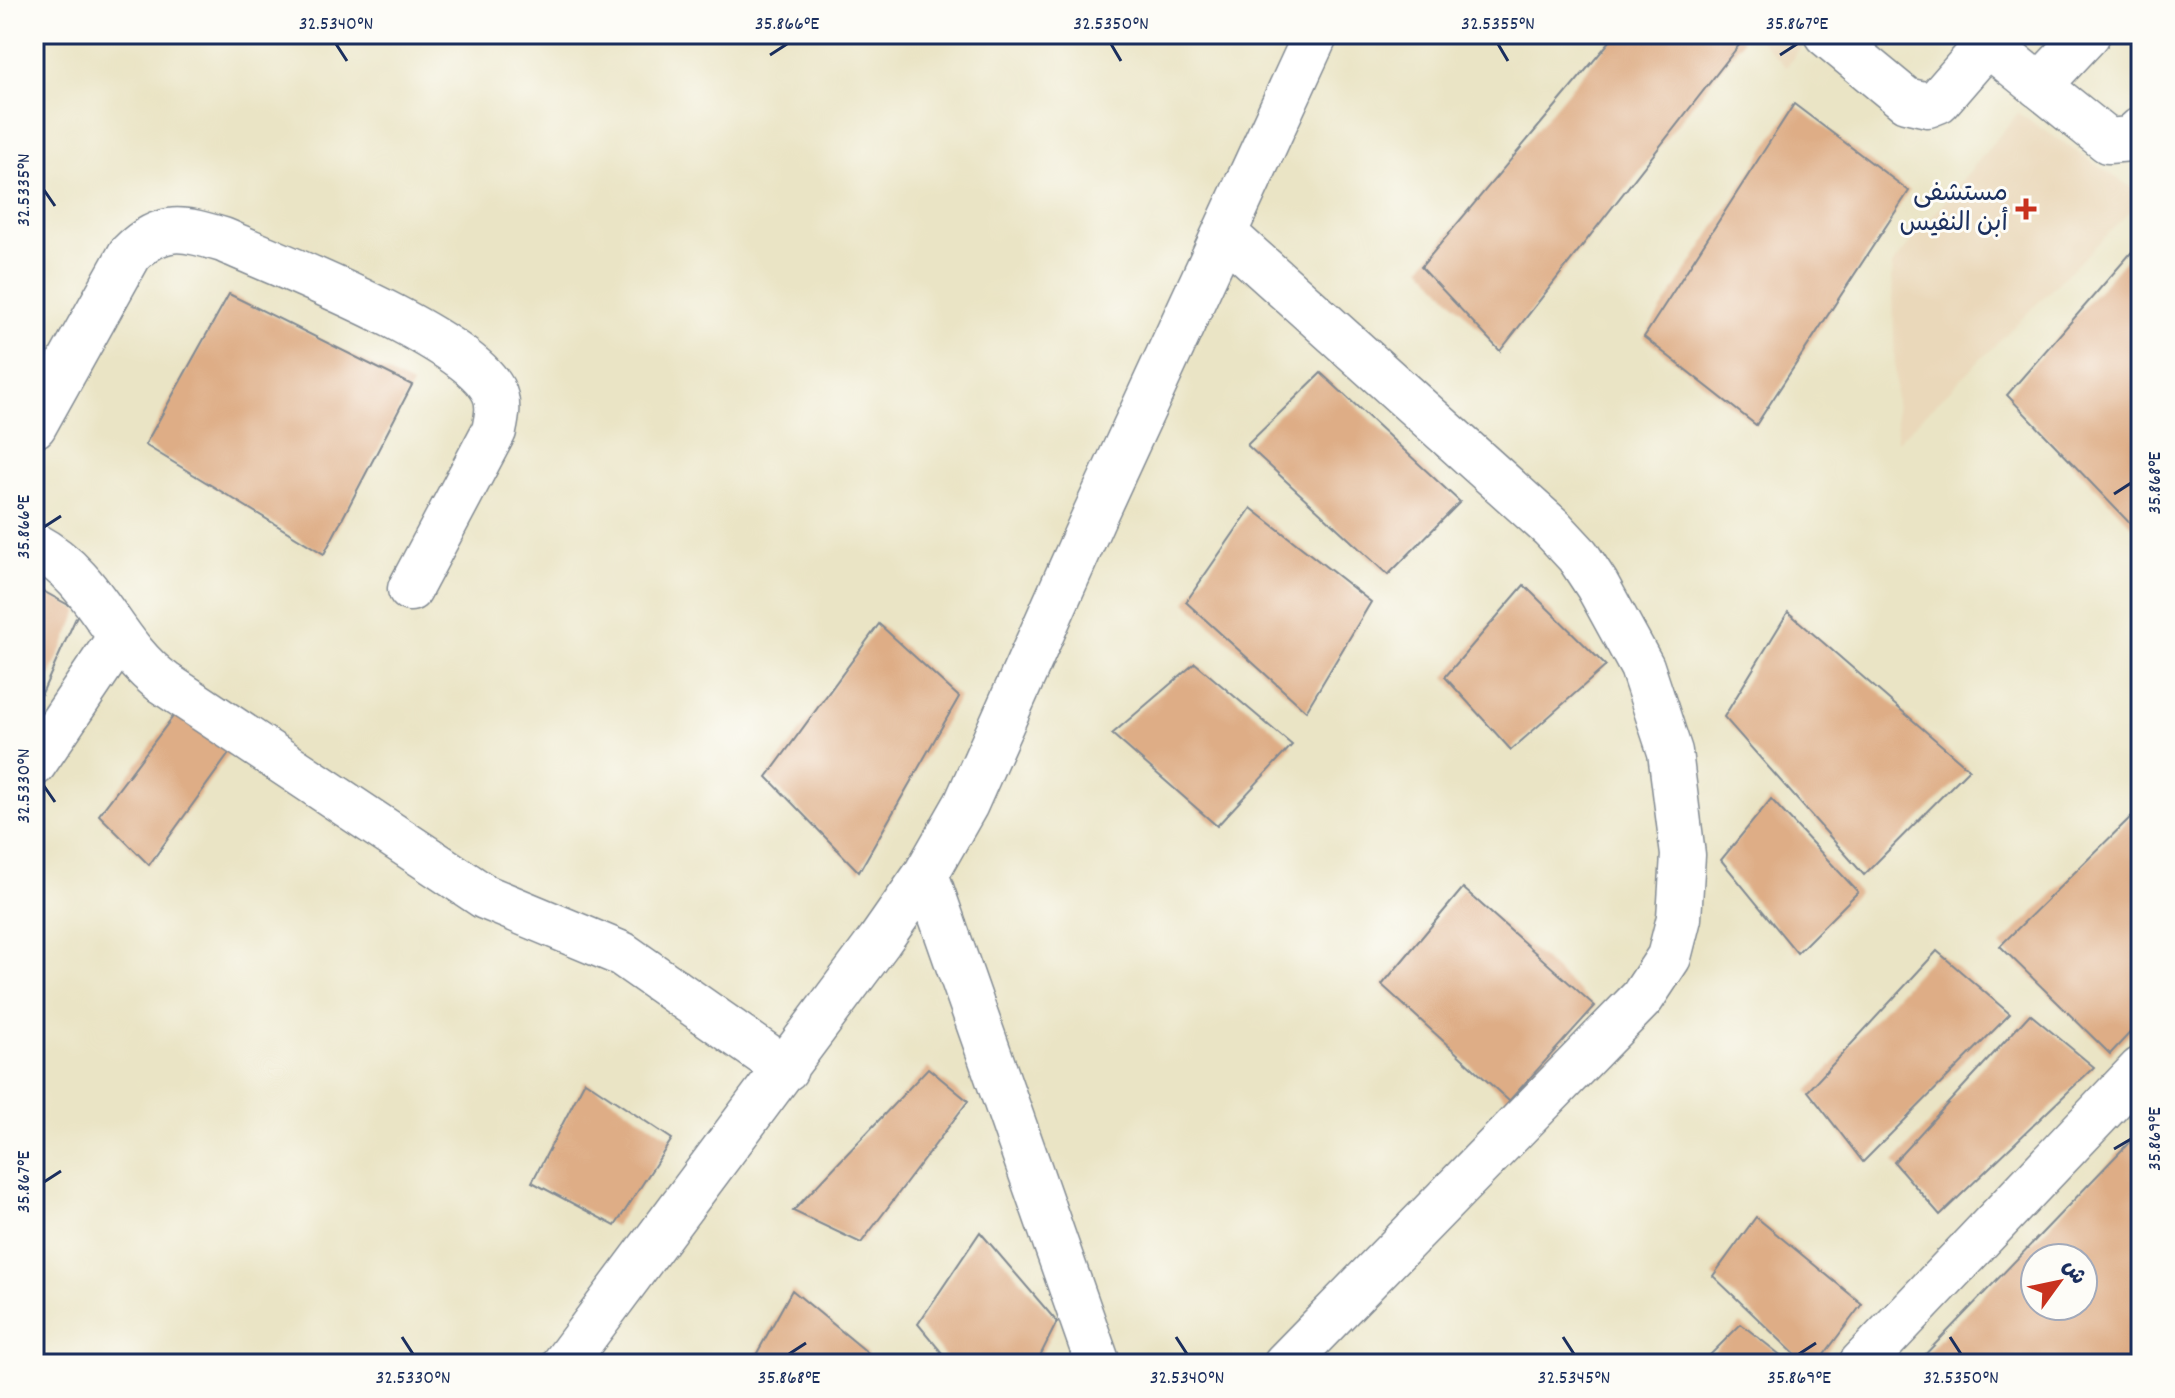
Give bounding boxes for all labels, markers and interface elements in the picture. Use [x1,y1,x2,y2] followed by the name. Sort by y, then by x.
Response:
[299,11,373,39] text: 32.5340°N
[755,11,819,39] text: 35.866°E
[1073,11,1149,39] text: 32.5350°N
[1461,11,1535,39] text: 32.5355°N
[1766,11,1828,39] text: 35.867°E
[11,153,39,227] text: 32.5335°N
[1899,176,2009,243] place label: مستشفى أبن النفيس
[2015,198,2037,220] marker: مستشفى أبن النفيس
[2142,452,2170,514] text: 35.868°E
[11,495,39,559] text: 35.866°E
[11,748,39,824] text: 32.5330°N
[2142,1107,2170,1171] text: 35.869°E
[11,1151,39,1213] text: 35.867°E
[2019,1242,2099,1322] north arrow
[2053,1254,2092,1292] text: ش
[375,1365,451,1393] text: 32.5330°N
[758,1365,820,1393] text: 35.868°E
[1150,1365,1224,1393] text: 32.5340°N
[1538,1365,1610,1393] text: 32.5345°N
[1767,1365,1831,1393] text: 35.869°E
[1923,1365,1999,1393] text: 32.5350°N

